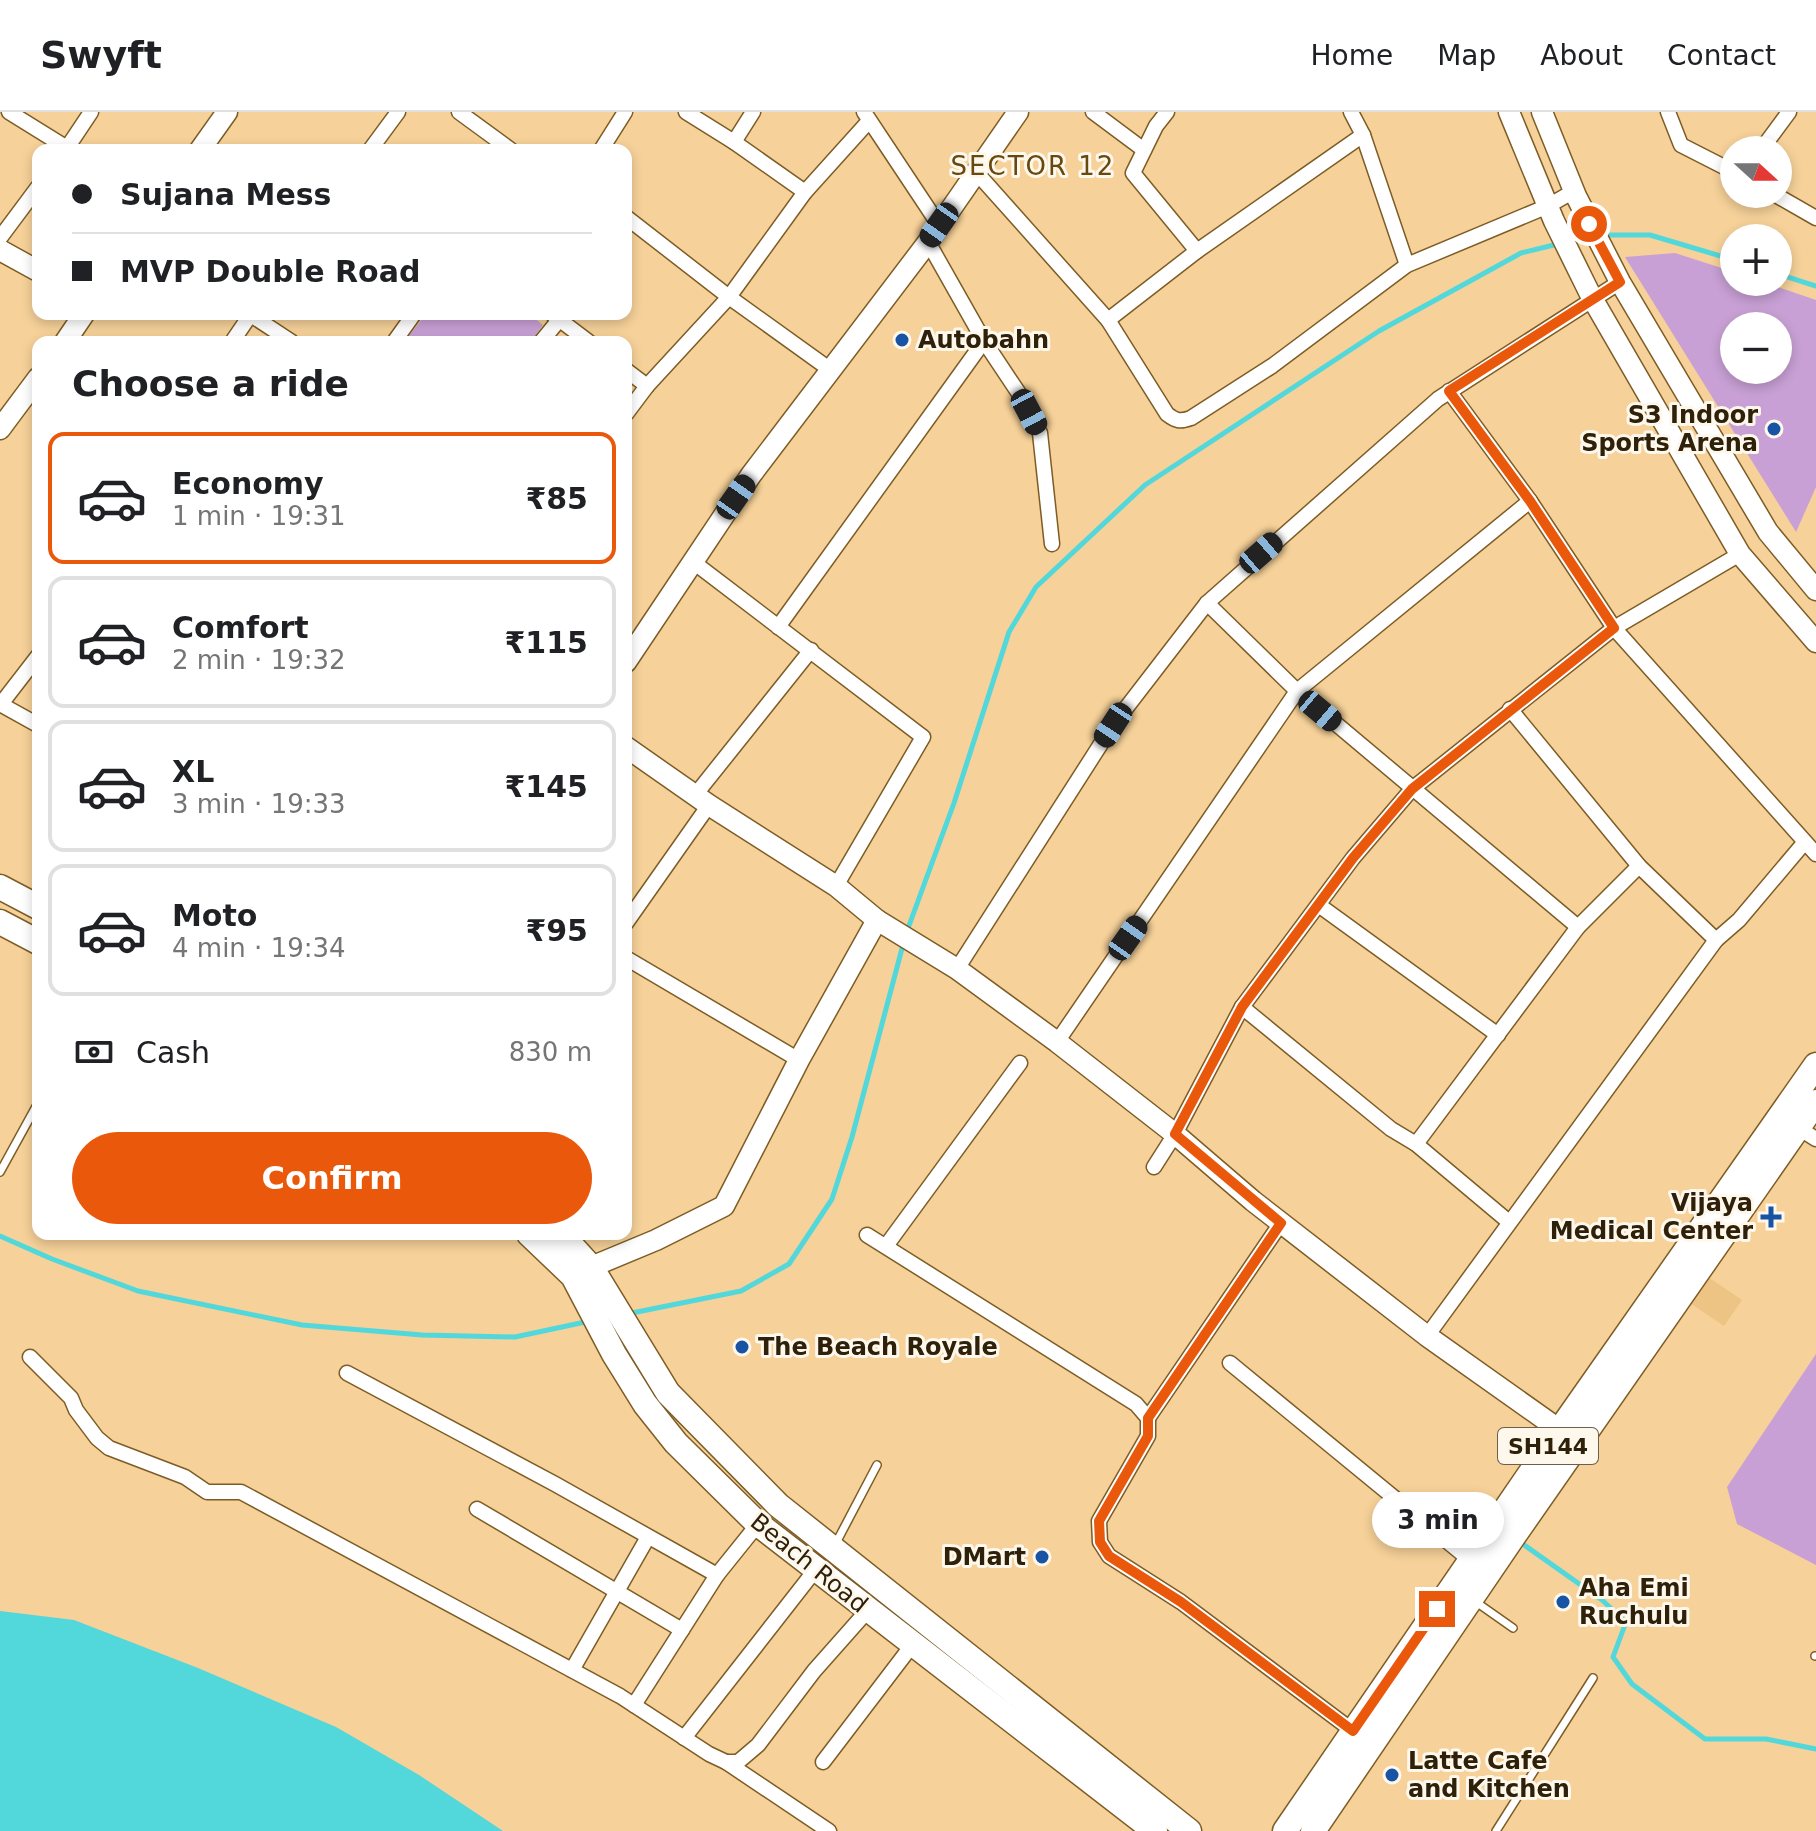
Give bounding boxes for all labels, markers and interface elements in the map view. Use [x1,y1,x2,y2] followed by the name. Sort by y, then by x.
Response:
[40,33,162,77] text: Swyft
[1310,39,1393,72] text: Home
[1437,39,1496,72] text: Map
[1540,39,1623,72] text: About
[1667,39,1776,72] text: Contact
[1720,136,1792,208] north arrow
[1720,136,1792,384] map controls
[951,151,1115,181] district label: SECTOR 12
[120,177,331,212] text: Sujana Mess
[915,198,963,252] car
[1571,206,1607,242] route start
[1720,224,1792,296] button: +
[120,254,420,289] text: MVP Double Road
[1720,312,1792,384] button: −
[918,326,1049,354] place label: Autobahn
[893,331,911,349] marker: Autobahn
[72,363,349,404] text: Choose a ride
[1007,385,1051,439] car
[1581,401,1758,457] place label: S3 Indoor Sports Arena
[1765,420,1783,438] marker: S3 Indoor Sports Arena
[76,462,148,534] icon: car
[172,466,324,501] text: Economy
[712,470,760,524] car
[525,481,588,516] text: ₹85
[172,501,346,531] text: 1 min · 19:31
[1235,528,1287,578] car
[76,606,148,678] icon: car
[172,610,309,645] text: Comfort
[505,625,588,660] text: ₹115
[172,645,346,675] text: 2 min · 19:32
[1294,686,1346,736] car
[1090,698,1136,752] car
[76,750,148,822] icon: car
[172,754,214,789] text: XL
[505,769,588,804] text: ₹145
[172,789,346,819] text: 3 min · 19:33
[76,894,148,966] icon: car
[172,898,257,933] text: Moto
[1104,911,1152,965] car
[525,913,588,948] text: ₹95
[172,933,346,963] text: 4 min · 19:34
[72,1030,116,1074] icon: cash
[136,1035,210,1070] text: Cash
[509,1037,592,1067] text: 830 m
[72,1132,592,1224] button: Confirm
[1550,1189,1753,1245] place label: Vijaya Medical Center
[1760,1206,1782,1228] marker: Vijaya Medical Center
[758,1333,998,1361] place label: The Beach Royale
[733,1338,751,1356] marker: The Beach Royale
[1498,1428,1598,1464] road number: SH144
[1371,1493,1503,1549] callout: 3 min
[1397,1505,1479,1535] text: 3 min
[745,1507,873,1619] street label: Beach Road
[943,1543,1026,1571] place label: DMart
[1033,1548,1051,1566] marker: DMart
[1579,1574,1689,1630] place label: Aha Emi Ruchulu
[1419,1591,1455,1627] route end
[1554,1593,1572,1611] marker: Aha Emi Ruchulu
[1408,1747,1570,1803] place label: Latte Cafe and Kitchen
[1383,1766,1401,1784] marker: Latte Cafe and Kitchen

